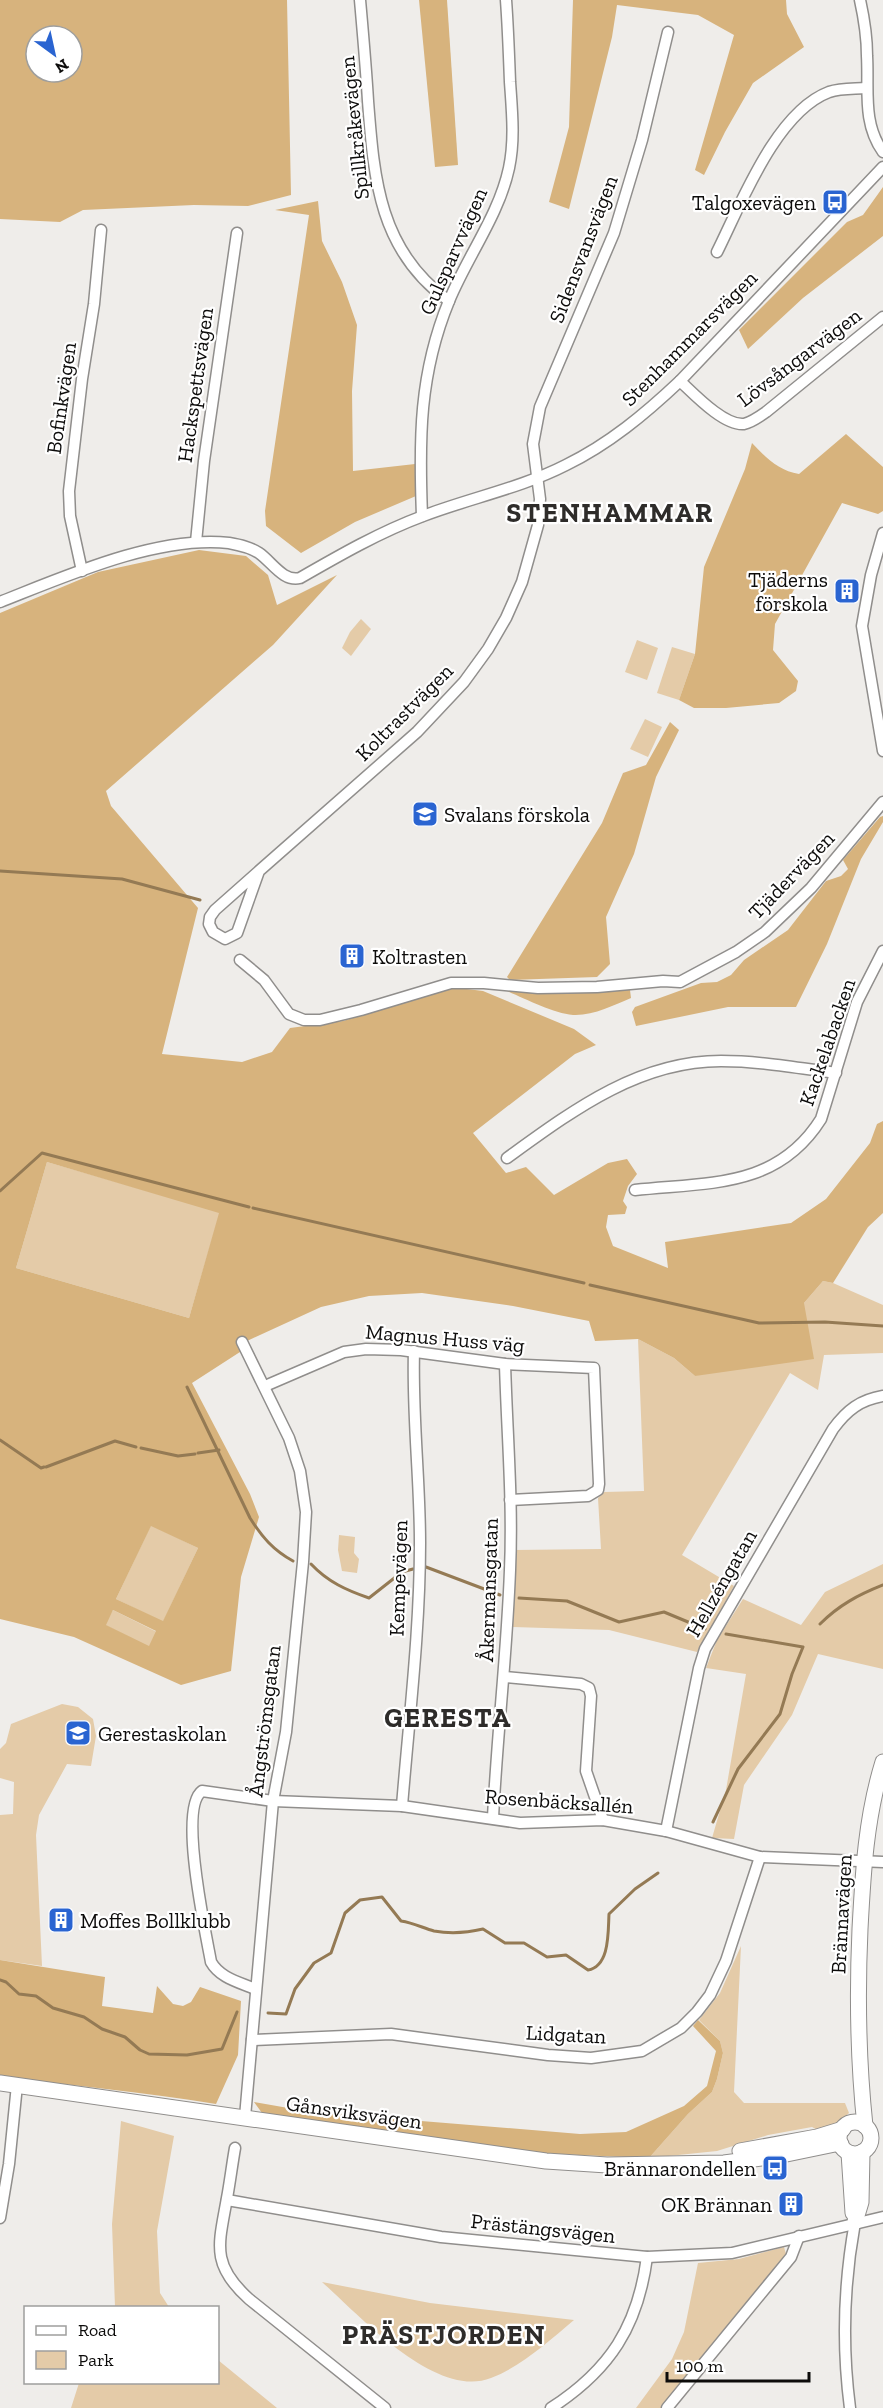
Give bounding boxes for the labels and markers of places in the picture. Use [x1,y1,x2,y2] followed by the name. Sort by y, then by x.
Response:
[820,187,850,217] bus stop icon: Talgoxevägen
[692,190,816,215] place label: Talgoxevägen
[748,567,828,616] place label: Tjäderns förskola
[832,576,862,606] building icon: Tjäderns förskola
[410,799,440,829] school or university icon: Svalans förskola
[444,802,590,827] place label: Svalans förskola
[337,941,367,971] building icon: Koltrasten
[372,944,467,969] place label: Koltrasten
[63,1718,93,1748] school or university icon: Gerestaskolan
[98,1721,227,1746] place label: Gerestaskolan
[46,1905,76,1935] building icon: Moffes Bollklubb
[80,1908,231,1933] place label: Moffes Bollklubb
[760,2153,790,2183] bus stop icon: Brännarondellen
[604,2156,756,2181] place label: Brännarondellen
[776,2189,806,2219] building icon: OK Brännan
[661,2192,772,2217] place label: OK Brännan

